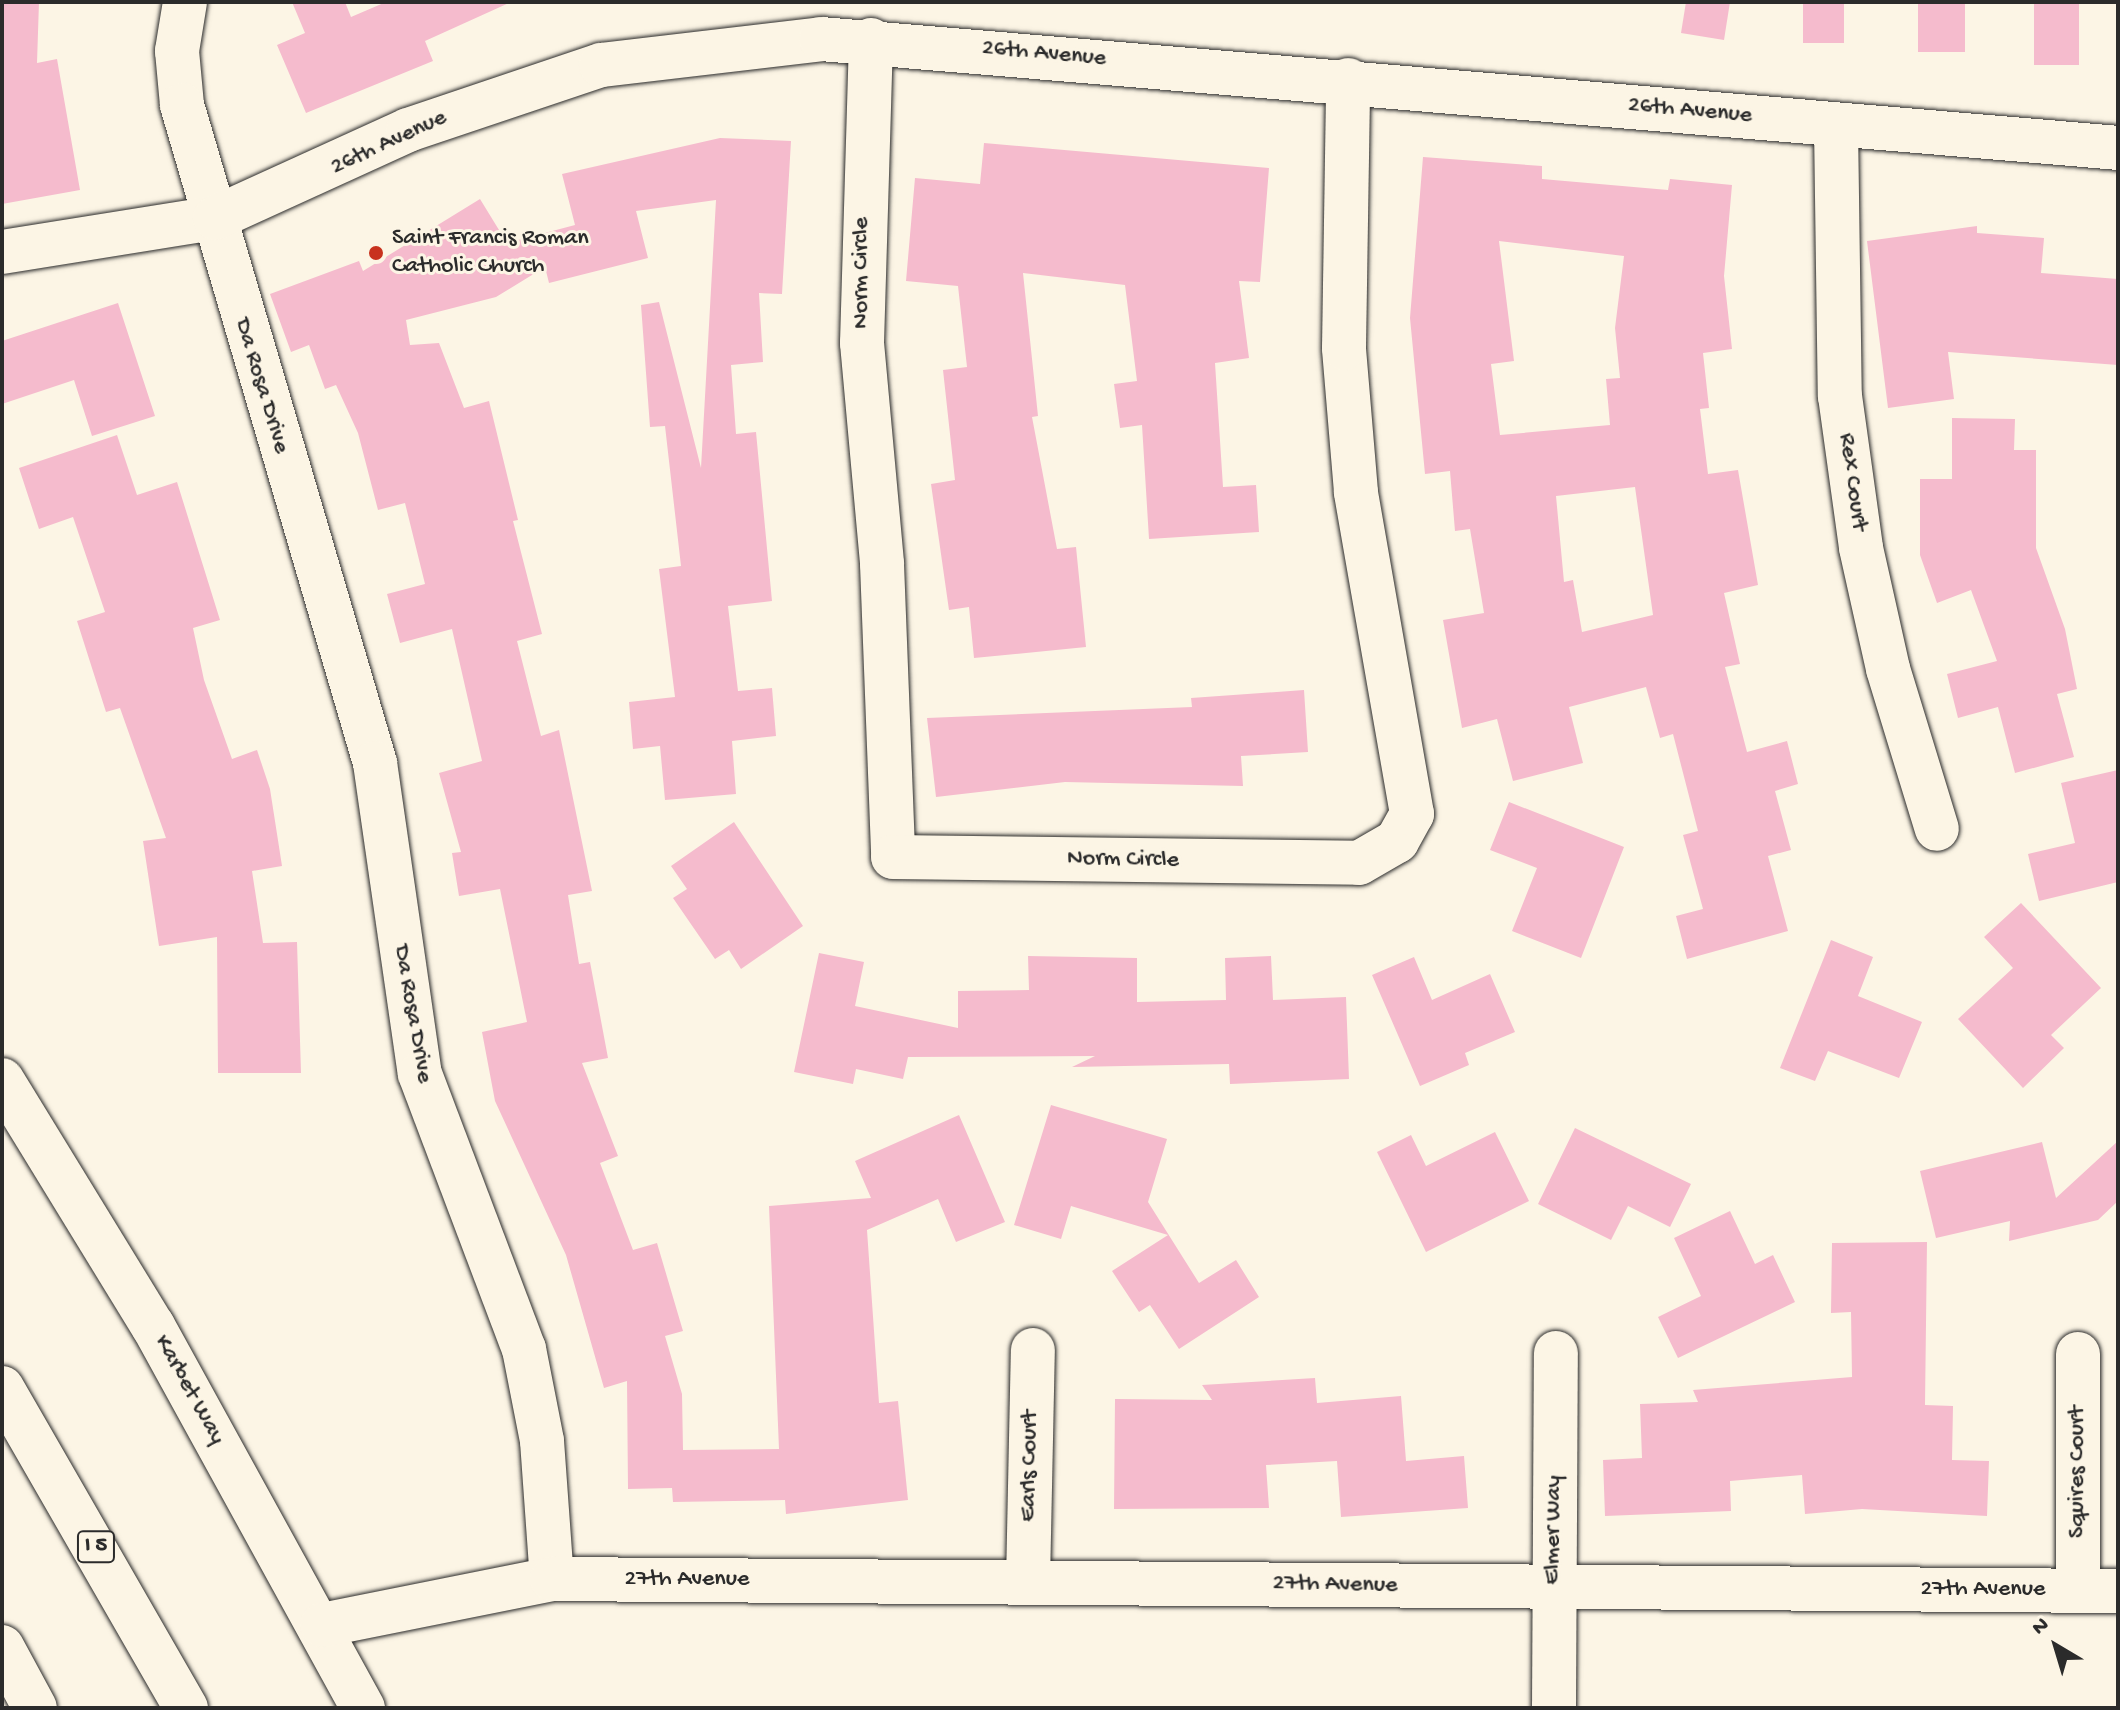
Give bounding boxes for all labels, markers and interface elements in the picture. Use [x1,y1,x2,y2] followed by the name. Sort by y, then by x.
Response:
[981,34,1107,74] street label: 26th Avenue
[1627,91,1753,131] street label: 26th Avenue
[327,104,451,182] street label: 26th Avenue
[848,217,876,329] street label: Norm Circle
[392,225,589,281] place label: Saint Francis Roman Catholic Church
[367,244,385,262] marker: Saint Francis Roman Catholic Church
[227,315,295,457] street label: Da Rosa Drive
[1831,431,1873,533] street label: Rex Court
[1067,845,1179,875] street label: Norm Circle
[386,943,438,1085] street label: Da Rosa Drive
[147,1330,231,1450] street label: Karbet Way
[2064,1406,2092,1538] street label: Squires Court
[1015,1410,1045,1522] street label: Earls Court
[1539,1475,1569,1585] street label: Elmer Way
[76,1529,116,1565] road number: I 5
[625,1566,749,1594] street label: 27th Avenue
[1272,1570,1398,1600] street label: 27th Avenue
[1921,1576,2045,1604] street label: 27th Avenue
[2016,1606,2096,1686] north arrow
[2028,1612,2055,1642] text: N

